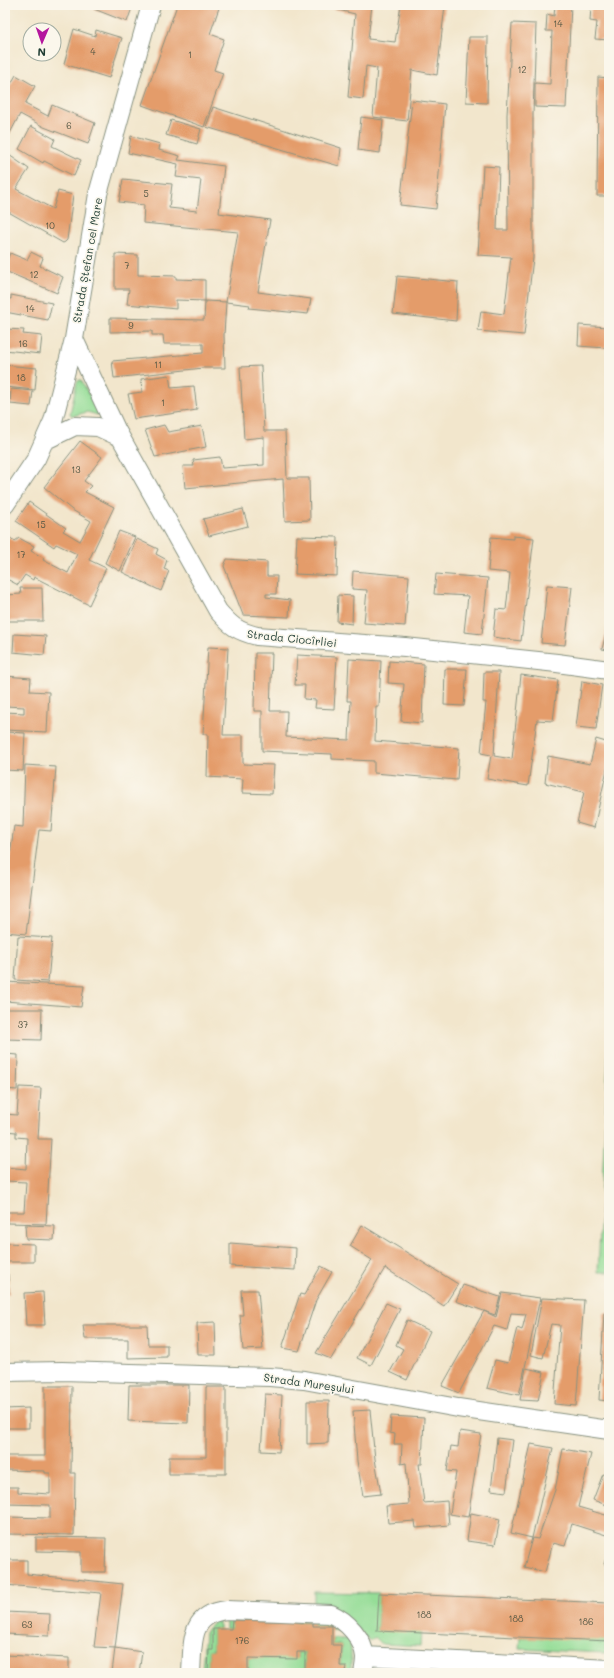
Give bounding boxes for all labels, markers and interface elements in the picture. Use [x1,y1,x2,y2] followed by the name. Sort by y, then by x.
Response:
[553,18,563,29] house number: 14
[22,22,62,62] north arrow
[37,45,46,60] text: N
[90,46,96,57] house number: 4
[188,49,192,60] house number: 1
[517,64,527,75] house number: 12
[66,120,72,131] house number: 6
[143,188,149,199] house number: 5
[69,196,106,324] street label: Strada Ștefan cel Mare
[45,220,55,231] house number: 10
[124,260,130,271] house number: 7
[29,269,39,280] house number: 12
[25,303,35,314] house number: 14
[128,320,134,331] house number: 9
[18,338,28,349] house number: 16
[154,359,162,370] house number: 11
[16,372,26,383] house number: 18
[161,397,165,408] house number: 1
[71,464,81,475] house number: 13
[36,519,46,530] house number: 15
[16,549,26,560] house number: 17
[246,626,338,650] street label: Strada Ciocîrliei
[18,1019,28,1030] house number: 37
[263,1369,355,1397] street label: Strada Mureșului
[417,1609,432,1620] house number: 188
[509,1613,524,1624] house number: 188
[579,1616,593,1627] house number: 186
[22,1619,32,1630] house number: 63
[235,1635,249,1646] house number: 176

